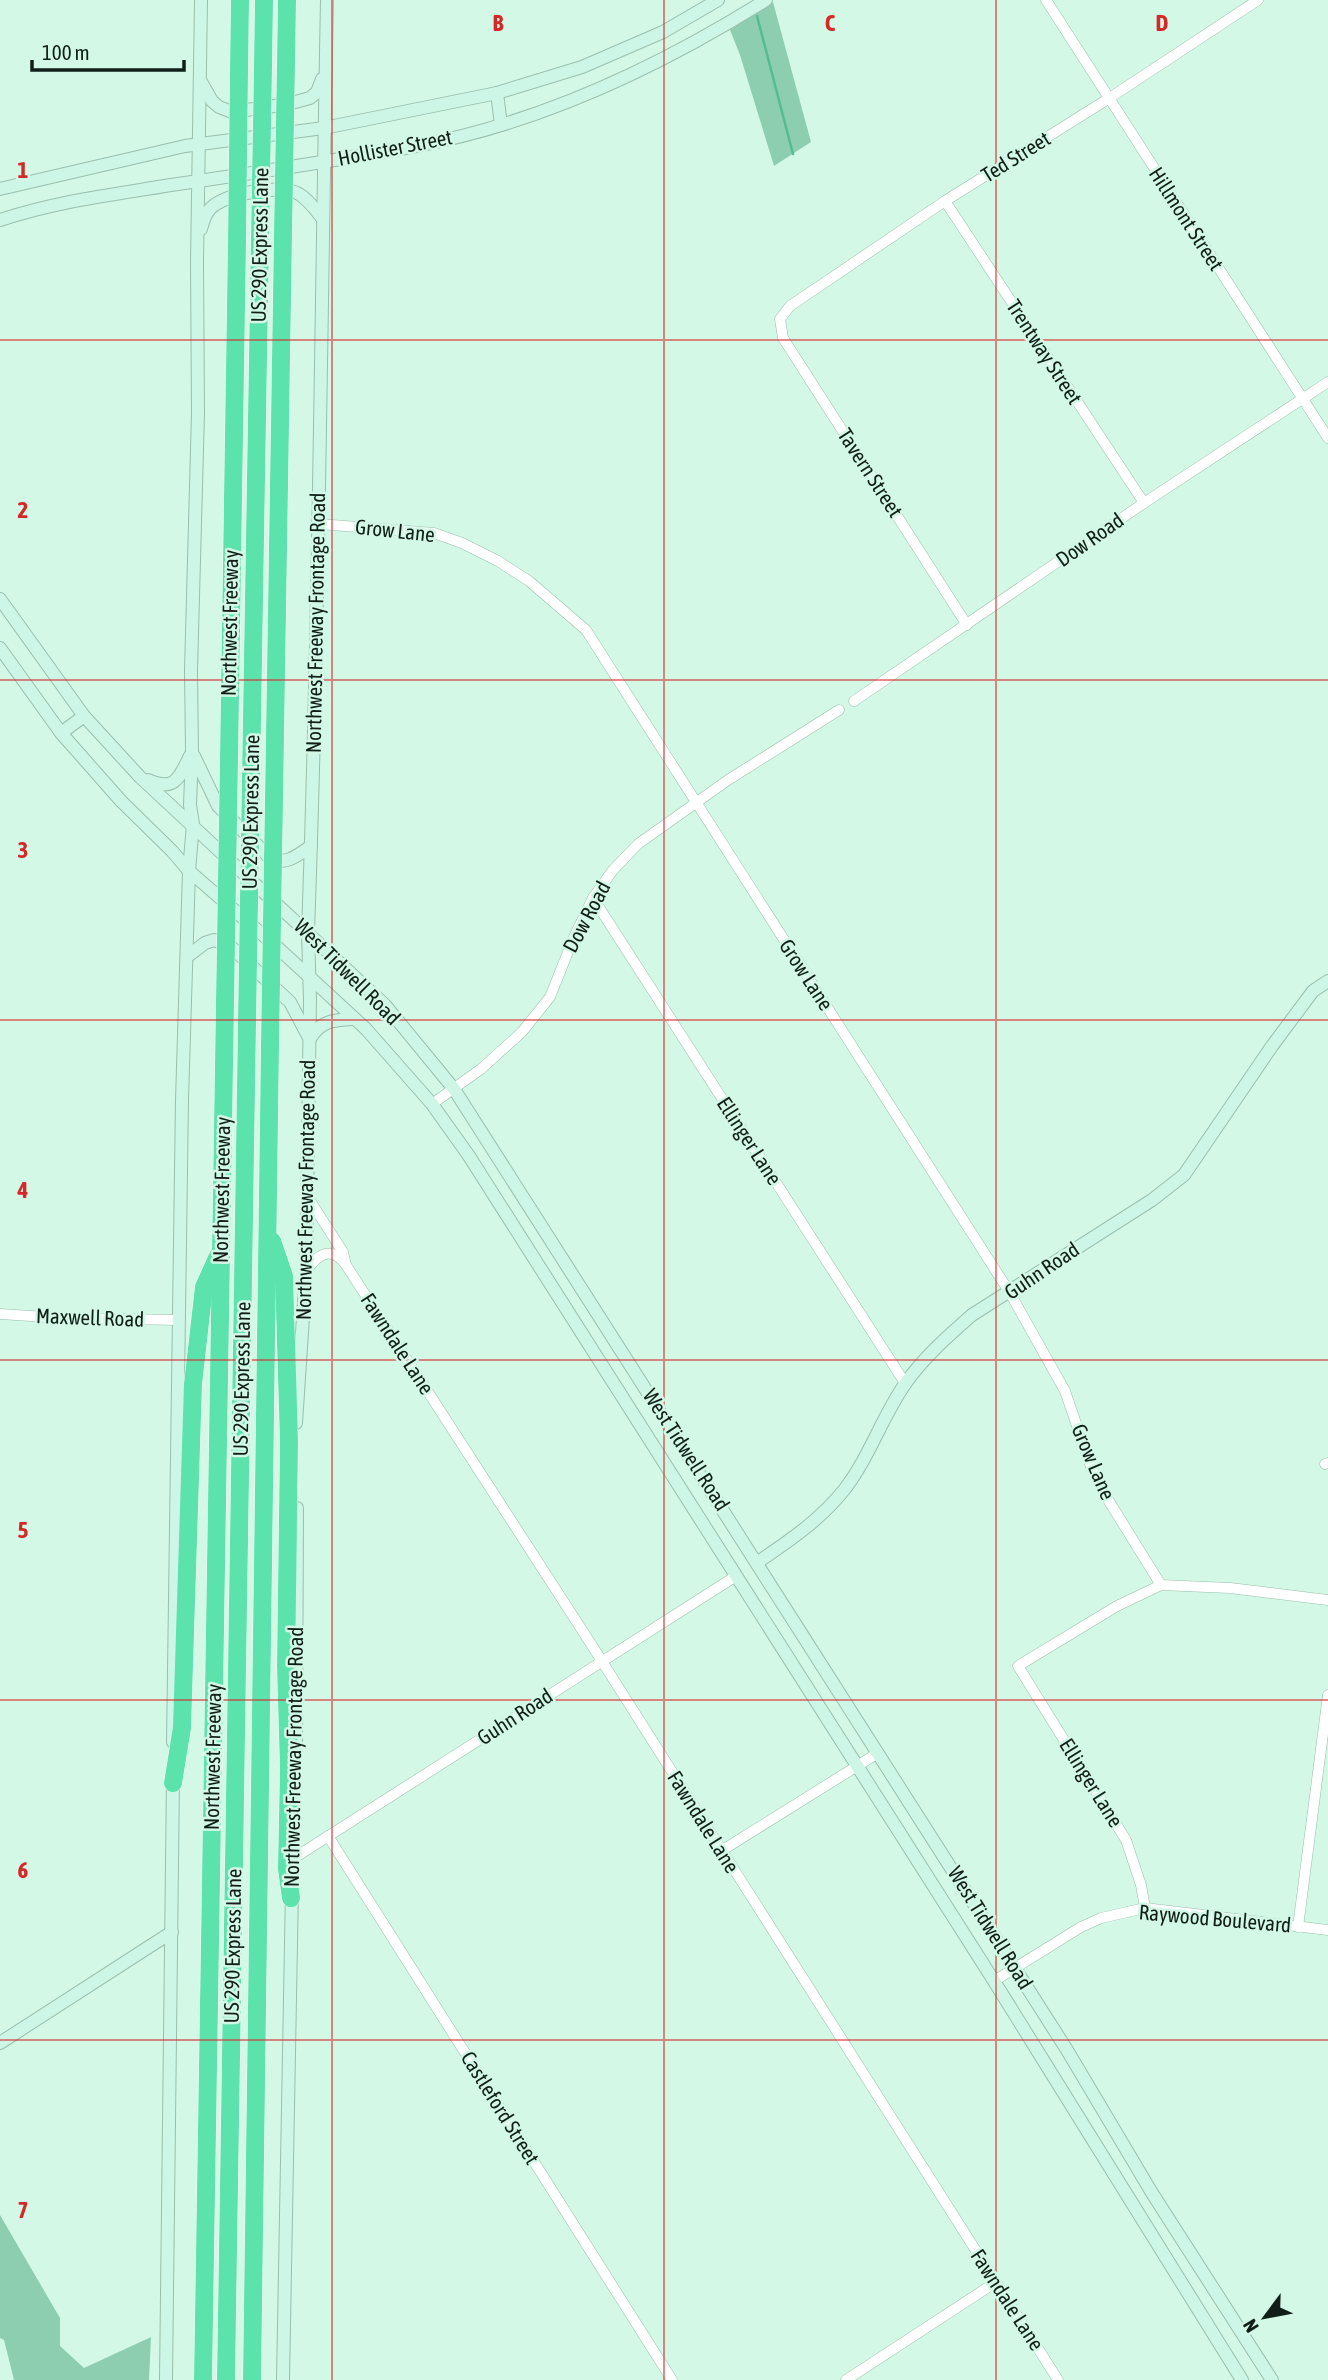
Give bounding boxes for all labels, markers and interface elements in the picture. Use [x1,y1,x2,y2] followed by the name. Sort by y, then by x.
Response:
[493,10,504,36] text: B
[825,10,836,36] text: C
[1156,10,1169,36] text: D
[32,28,184,72] scale bar
[42,40,90,64] text: 100 m
[336,124,454,170] street label: Hollister Street
[977,126,1054,187] street label: Ted Street
[18,157,29,183] text: 1
[1145,162,1229,275] street label: Hillmont Street
[246,167,272,323] street label: US 290 Express Lane
[1002,295,1087,408] street label: Trentway Street
[833,424,908,521] street label: Tavern Street
[301,493,329,753] street label: Northwest Freeway Frontage Road
[18,497,28,523] text: 2
[1051,507,1128,571] street label: Dow Road
[354,514,436,546] street label: Grow Lane
[216,549,242,696] street label: Northwest Freeway
[237,734,263,890] street label: US 290 Express Lane
[18,837,28,863] text: 3
[557,877,615,956] street label: Dow Road
[290,913,406,1029] street label: West Tidwell Road
[775,934,839,1015] street label: Grow Lane
[291,1060,319,1320] street label: Northwest Freeway Frontage Road
[713,1092,787,1189] street label: Ellinger Lane
[208,1116,234,1263] street label: Northwest Freeway
[17,1177,29,1203] text: 4
[1000,1237,1083,1304] street label: Guhn Road
[356,1288,439,1398] street label: Fawndale Lane
[228,1301,254,1457] street label: US 290 Express Lane
[36,1303,145,1331] street label: Maxwell Road
[639,1384,735,1515] street label: West Tidwell Road
[1067,1420,1121,1503] street label: Grow Lane
[18,1517,29,1543] text: 5
[279,1627,307,1887] street label: Northwest Freeway Frontage Road
[199,1683,225,1830] street label: Northwest Freeway
[472,1683,556,1749] street label: Guhn Road
[1055,1734,1128,1831] street label: Ellinger Lane
[663,1766,745,1877] street label: Fawndale Lane
[18,1857,29,1883] text: 6
[944,1862,1038,1993] street label: West Tidwell Road
[219,1868,245,2024] street label: US 290 Express Lane
[1138,1899,1292,1937] street label: Raywood Boulevard
[457,2047,545,2168] street label: Castleford Street
[18,2197,28,2223] text: 7
[966,2244,1049,2354] street label: Fawndale Lane
[1230,2282,1300,2352] north arrow
[1238,2315,1263,2337] text: N

